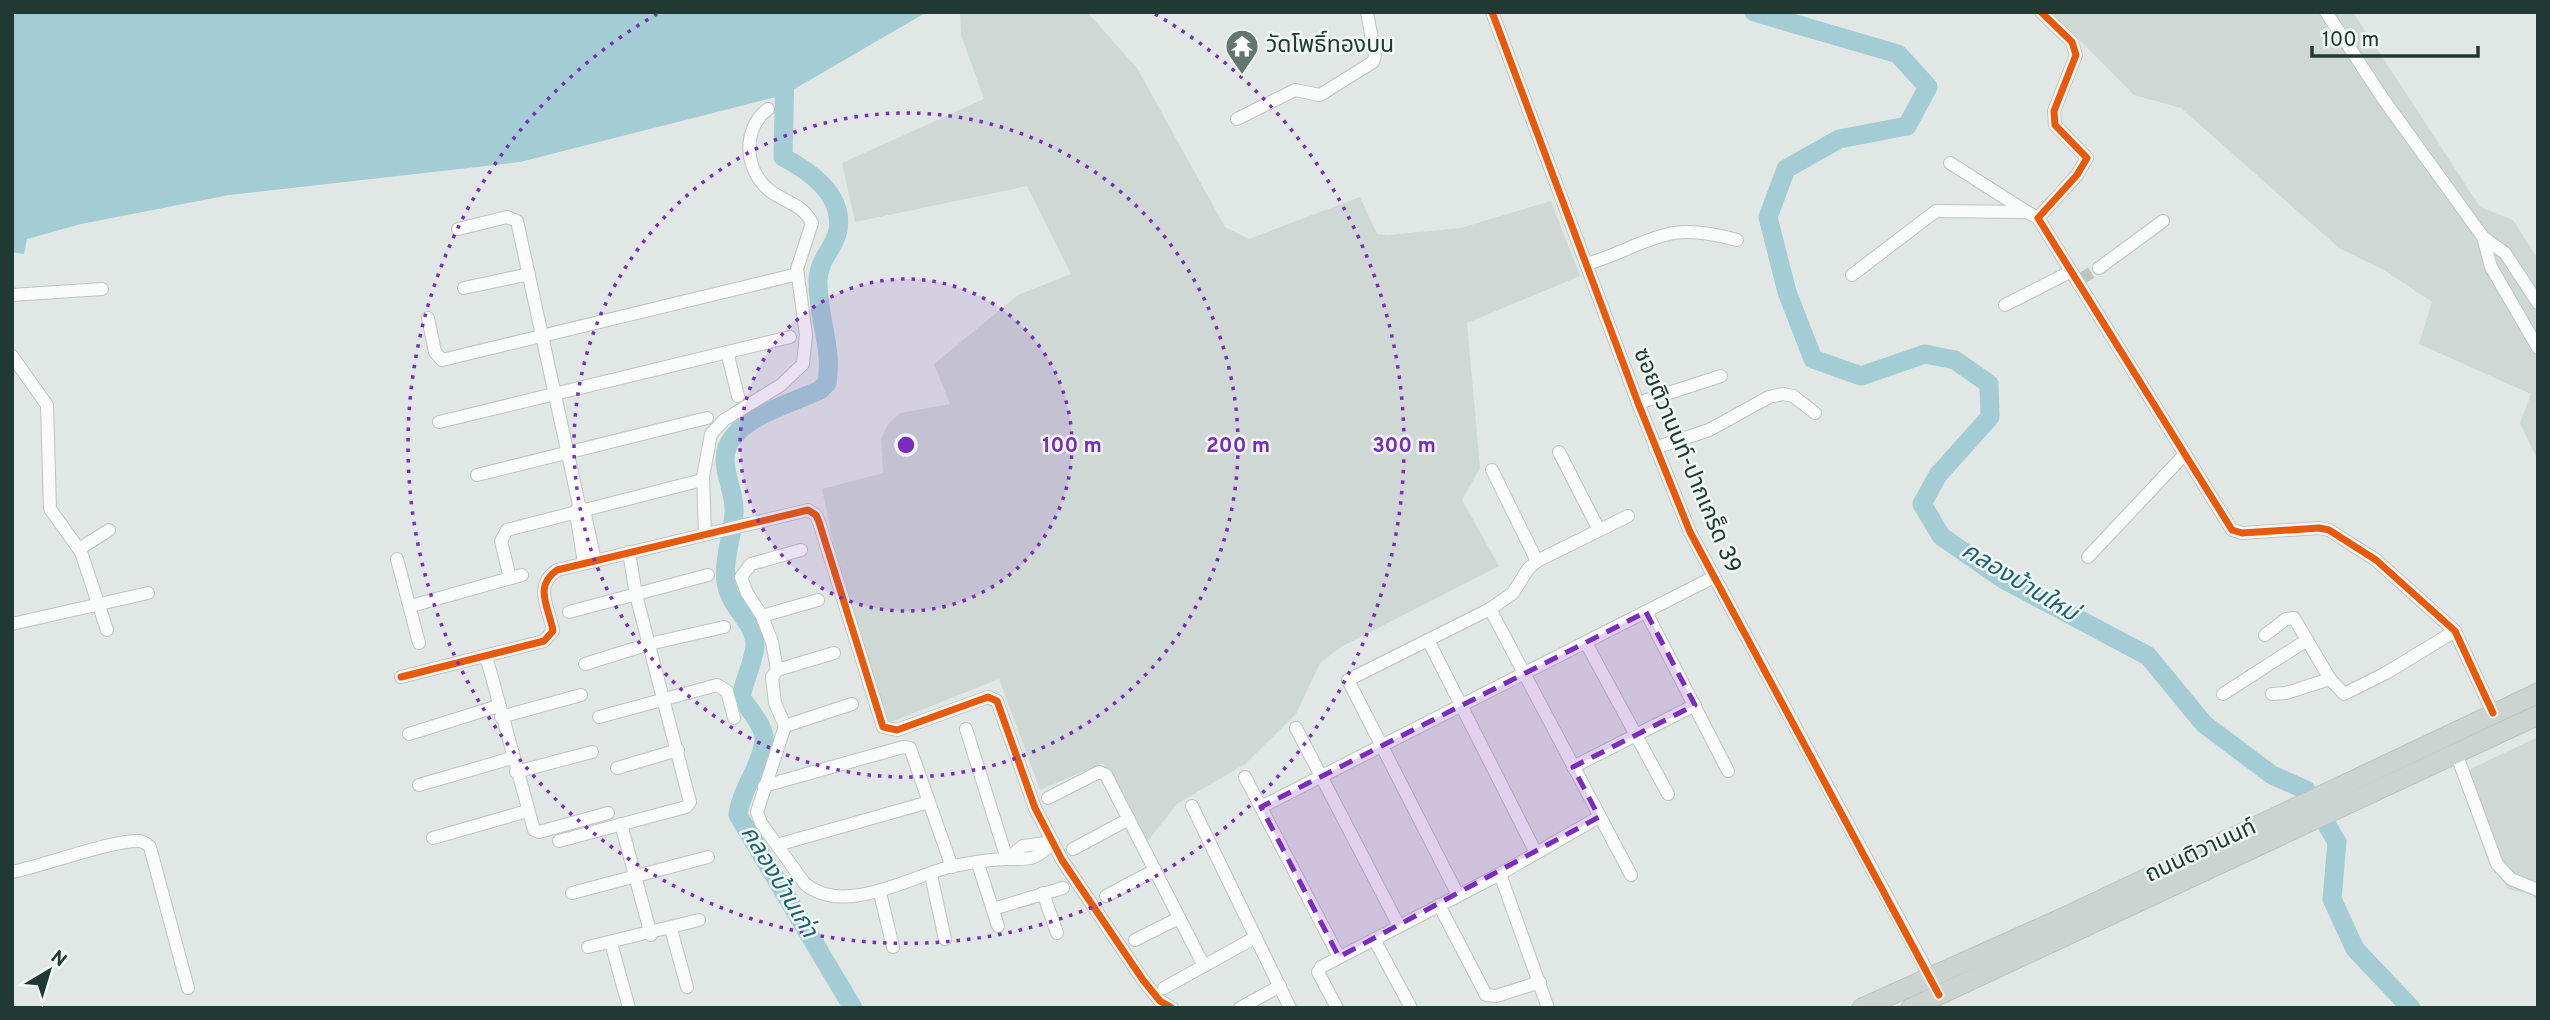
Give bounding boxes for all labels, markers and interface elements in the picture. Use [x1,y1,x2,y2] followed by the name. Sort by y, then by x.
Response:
[2312,14,2478,58] scale bar
[1223,27,1261,76] temple icon: วัดโพธิ์ทองบน
[2322,27,2379,54] text: 100 m
[1266,30,1394,61] place label: วัดโพธิ์ทองบน
[1625,344,1748,578] street label: ซอยติวานนท์-ปากเกร็ด 39
[894,433,918,457] centre of rings
[1042,433,1102,460] text: 100 m
[1206,433,1270,460] text: 200 m
[1372,433,1436,460] text: 300 m
[1956,537,2085,631] water label: คลองบ้านใหม่
[2141,814,2261,890] street label: ถนนติวานนท์
[733,821,824,944] water label: คลองบ้านเก่า
[14,936,84,1006] north arrow
[45,946,71,973] text: N

